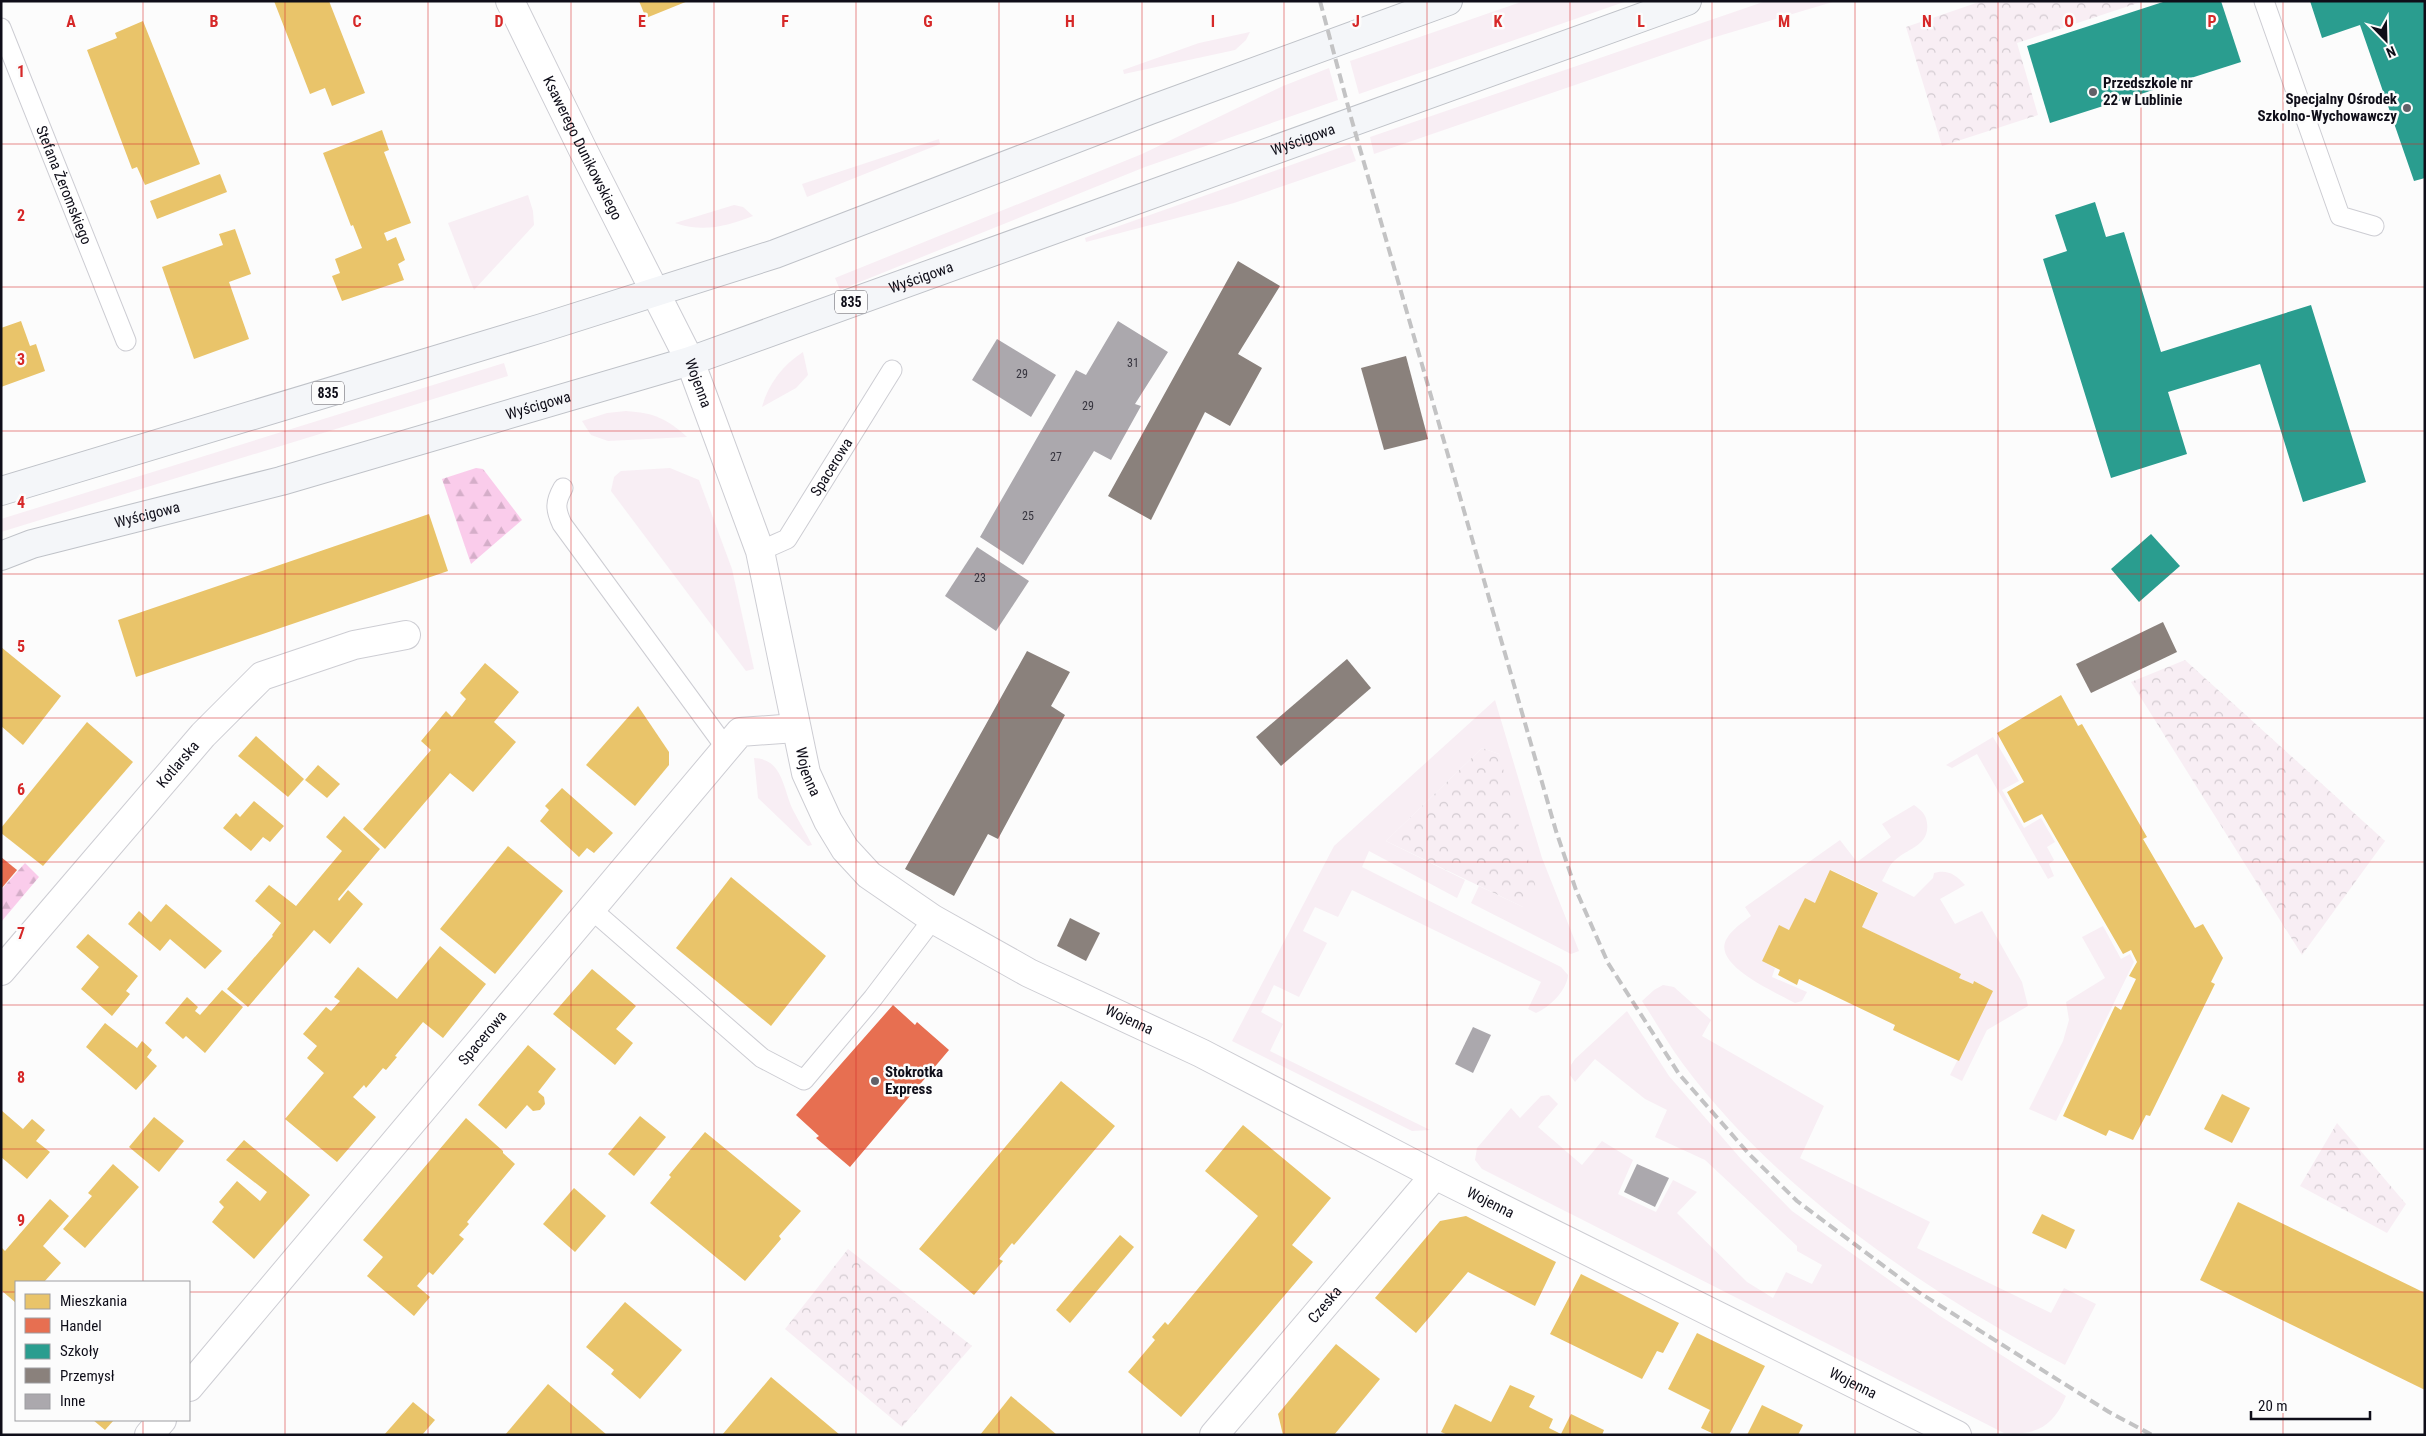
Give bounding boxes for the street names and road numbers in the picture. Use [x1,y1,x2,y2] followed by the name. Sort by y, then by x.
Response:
[539,73,626,223] street label: Ksawerego Dunikowskiego
[1268,120,1337,159] street label: Wyścigowa
[32,123,95,247] street label: Stefana Żeromskiego
[887,258,956,297] street label: Wyścigowa
[835,290,867,314] road number: 835
[681,356,715,410] street label: Wojenna
[312,382,344,404] road number: 835
[503,388,573,424] street label: Wyścigowa
[807,435,856,500] street label: Spacerowa
[113,498,182,532] street label: Wyścigowa
[153,737,203,791] street label: Kotlarska
[792,746,824,799] street label: Wojenna
[1102,1001,1156,1039] street label: Wojenna
[455,1007,510,1069] street label: Spacerowa
[1464,1183,1517,1222] street label: Wojenna
[1304,1283,1345,1327] street label: Czeska
[1826,1364,1880,1403] street label: Wojenna

